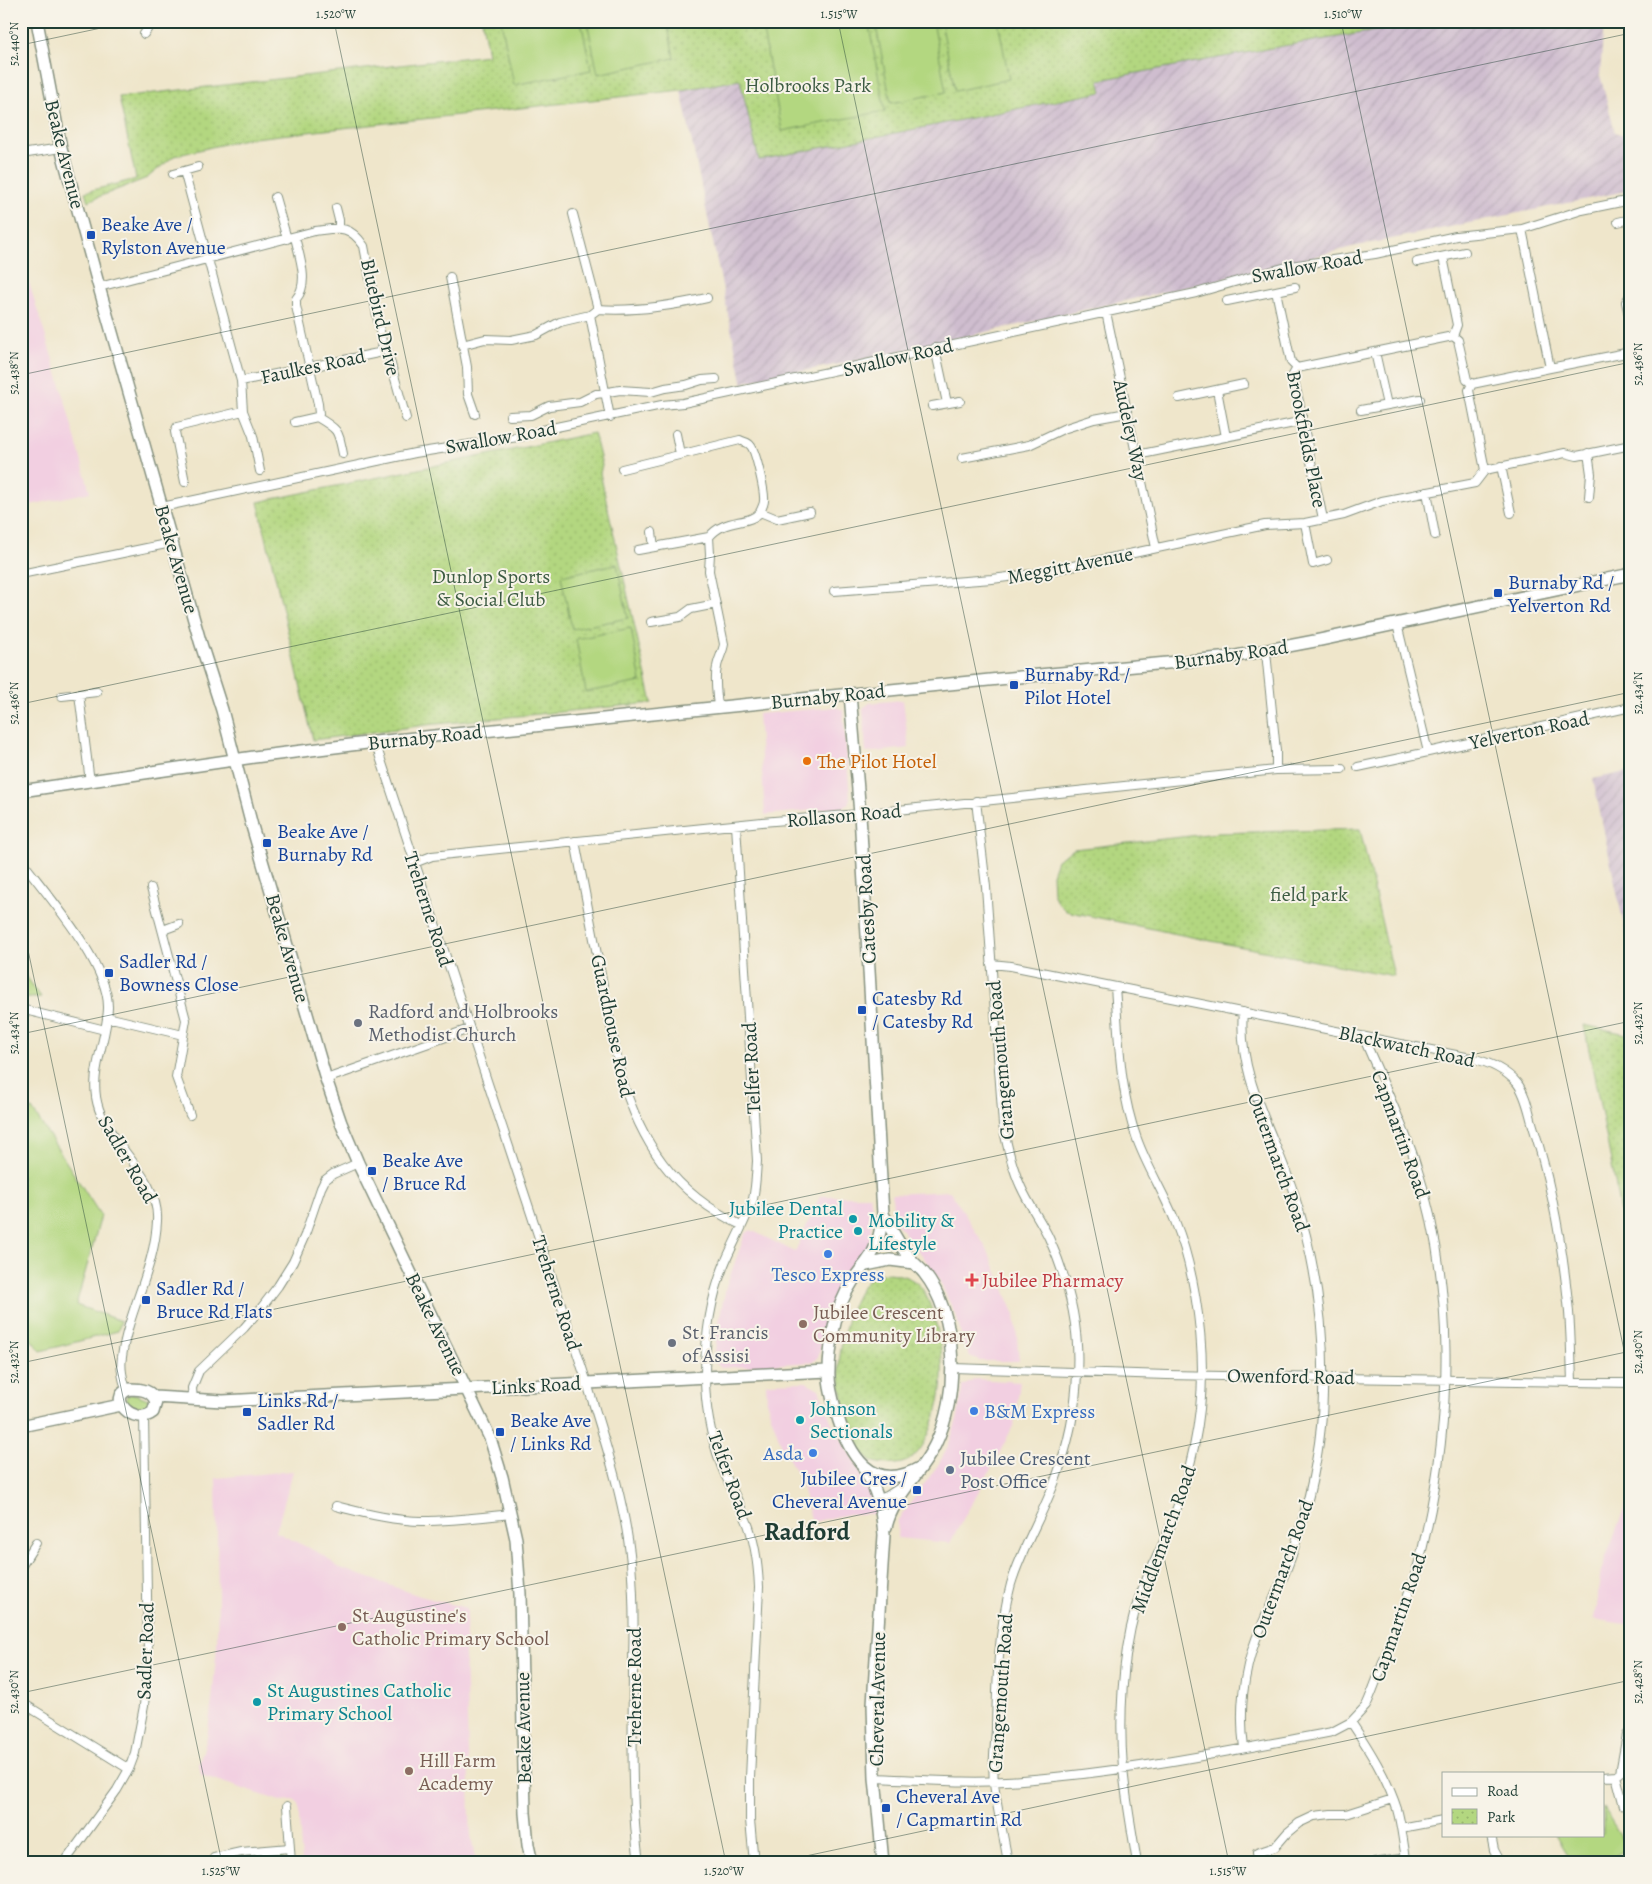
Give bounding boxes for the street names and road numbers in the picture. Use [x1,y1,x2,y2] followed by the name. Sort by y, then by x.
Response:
[38,96,91,212] street label: Beake Avenue
[1249,243,1365,290] street label: Swallow Road
[354,256,407,378] street label: Bluebird Drive
[840,332,956,383] street label: Swallow Road
[258,342,368,391] street label: Faulkes Road
[1280,368,1333,510] street label: Brookfields Place
[1106,376,1155,485] street label: Audeley Way
[443,414,559,461] street label: Swallow Road
[148,502,205,617] street label: Beake Avenue
[1005,540,1135,591] street label: Meggitt Avenue
[1172,633,1290,676] street label: Burnaby Road
[769,677,887,716] street label: Burnaby Road
[1466,705,1592,757] street label: Yelverton Road
[366,718,484,757] street label: Burnaby Road
[785,797,903,834] street label: Rollason Road
[397,848,460,970] street label: Treherne Road
[850,853,883,965] street label: Catesby Road
[259,891,316,1006] street label: Beake Avenue
[584,952,641,1100] street label: Guardhouse Road
[980,979,1021,1141] street label: Grangemouth Road
[1336,1019,1478,1074] street label: Blackwatch Road
[736,1021,767,1115] street label: Telfer Road
[1365,1066,1436,1202] street label: Capmartin Road
[1241,1089,1316,1236] street label: Outermarch Road
[92,1110,164,1208] street label: Sadler Road
[525,1232,588,1354] street label: Treherne Road
[399,1268,472,1381] street label: Beake Avenue
[1227,1362,1355,1391] street label: Owenford Road
[490,1370,582,1401] street label: Links Road
[701,1427,758,1523] street label: Telfer Road
[1124,1461,1203,1617] street label: Middlemarch Road
[1245,1496,1320,1642] street label: Outermarch Road
[1364,1549,1433,1685] street label: Capmartin Road
[130,1602,161,1700] street label: Sadler Road
[981,1612,1020,1774] street label: Grangemouth Road
[621,1627,648,1747] street label: Treherne Road
[863,1631,892,1767] street label: Cheveral Avenue
[509,1672,538,1784] street label: Beake Avenue

